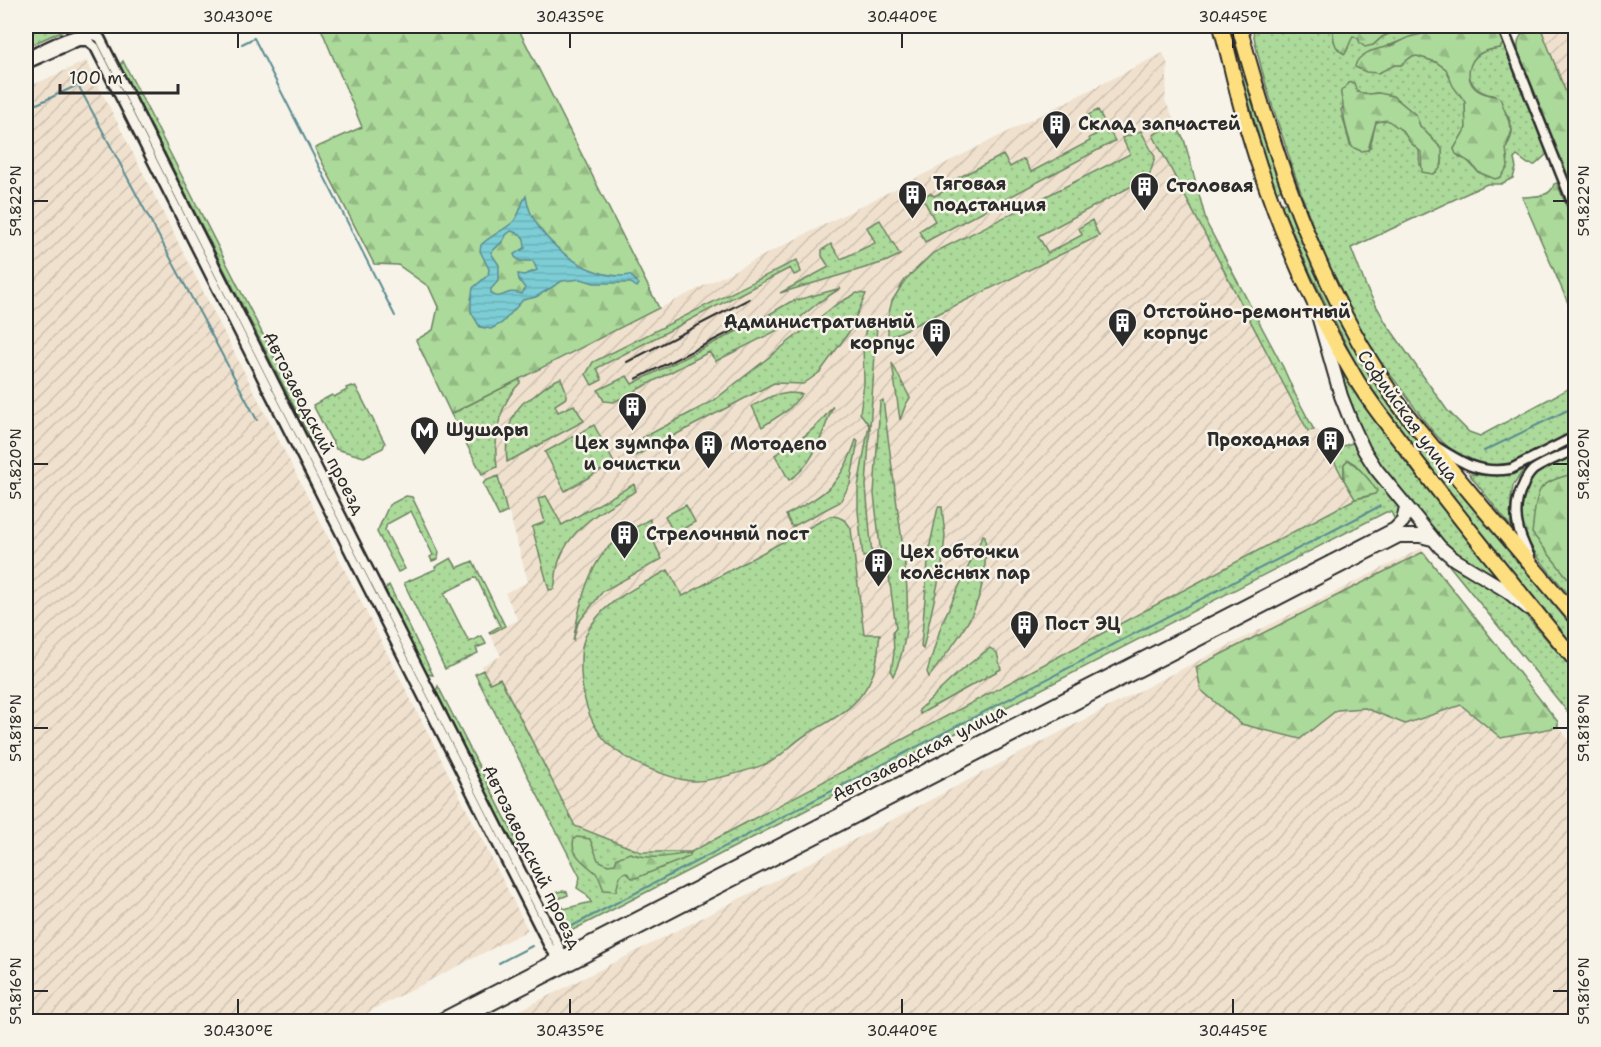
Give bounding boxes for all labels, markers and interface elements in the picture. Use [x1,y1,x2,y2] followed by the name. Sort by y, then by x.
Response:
[203,7,273,27] text: 30.430°E
[536,7,604,27] text: 30.435°E
[867,7,937,27] text: 30.440°E
[1198,7,1268,27] text: 30.445°E
[60,57,178,95] scale bar
[69,66,123,90] text: 100 m
[1041,108,1073,150] building icon: Склад запчастей
[1078,112,1241,136] place label: Склад запчастей
[6,165,26,237] text: 59.822°N
[1574,165,1594,237] text: 59.822°N
[1129,170,1161,212] building icon: Столовая
[933,172,1046,217] place label: Тяговая подстанция
[1166,174,1254,198] place label: Столовая
[896,178,928,220] building icon: Тяговая подстанция
[1143,300,1351,345] place label: Отстойно-ремонтный корпус
[1106,306,1138,348] building icon: Отстойно-ремонтный корпус
[724,310,915,355] place label: Административный корпус
[920,316,952,358] building icon: Административный корпус
[257,327,371,519] street label: Автозаводский проезд
[1352,345,1464,487] street label: Софийская улица
[616,390,648,432] building icon: Цех зумпфа и очистки
[409,414,441,456] metro station icon: Шушары
[446,418,529,442] place label: Шушары
[1315,424,1347,466] building icon: Проходная
[6,428,26,500] text: 59.820°N
[693,428,725,470] building icon: Мотодепо
[1207,428,1310,452] place label: Проходная
[1574,428,1594,500] text: 59.820°N
[575,431,690,476] place label: Цех зумпфа и очистки
[730,432,827,456] place label: Мотодепо
[609,518,641,560] building icon: Стрелочный пост
[646,522,809,546] place label: Стрелочный пост
[900,540,1031,585] place label: Цех обточки колёсных пар
[863,546,895,588] building icon: Цех обточки колёсных пар
[1008,608,1040,650] building icon: Пост ЭЦ
[1045,612,1121,636] place label: Пост ЭЦ
[6,694,26,762] text: 59.818°N
[1574,694,1594,762] text: 59.818°N
[828,699,1010,807] street label: Автозаводская улица
[477,761,587,954] street label: Автозаводский проезд
[6,957,26,1025] text: 59.816°N
[1574,957,1594,1025] text: 59.816°N
[203,1021,273,1041] text: 30.430°E
[536,1021,604,1041] text: 30.435°E
[867,1021,937,1041] text: 30.440°E
[1198,1021,1268,1041] text: 30.445°E

